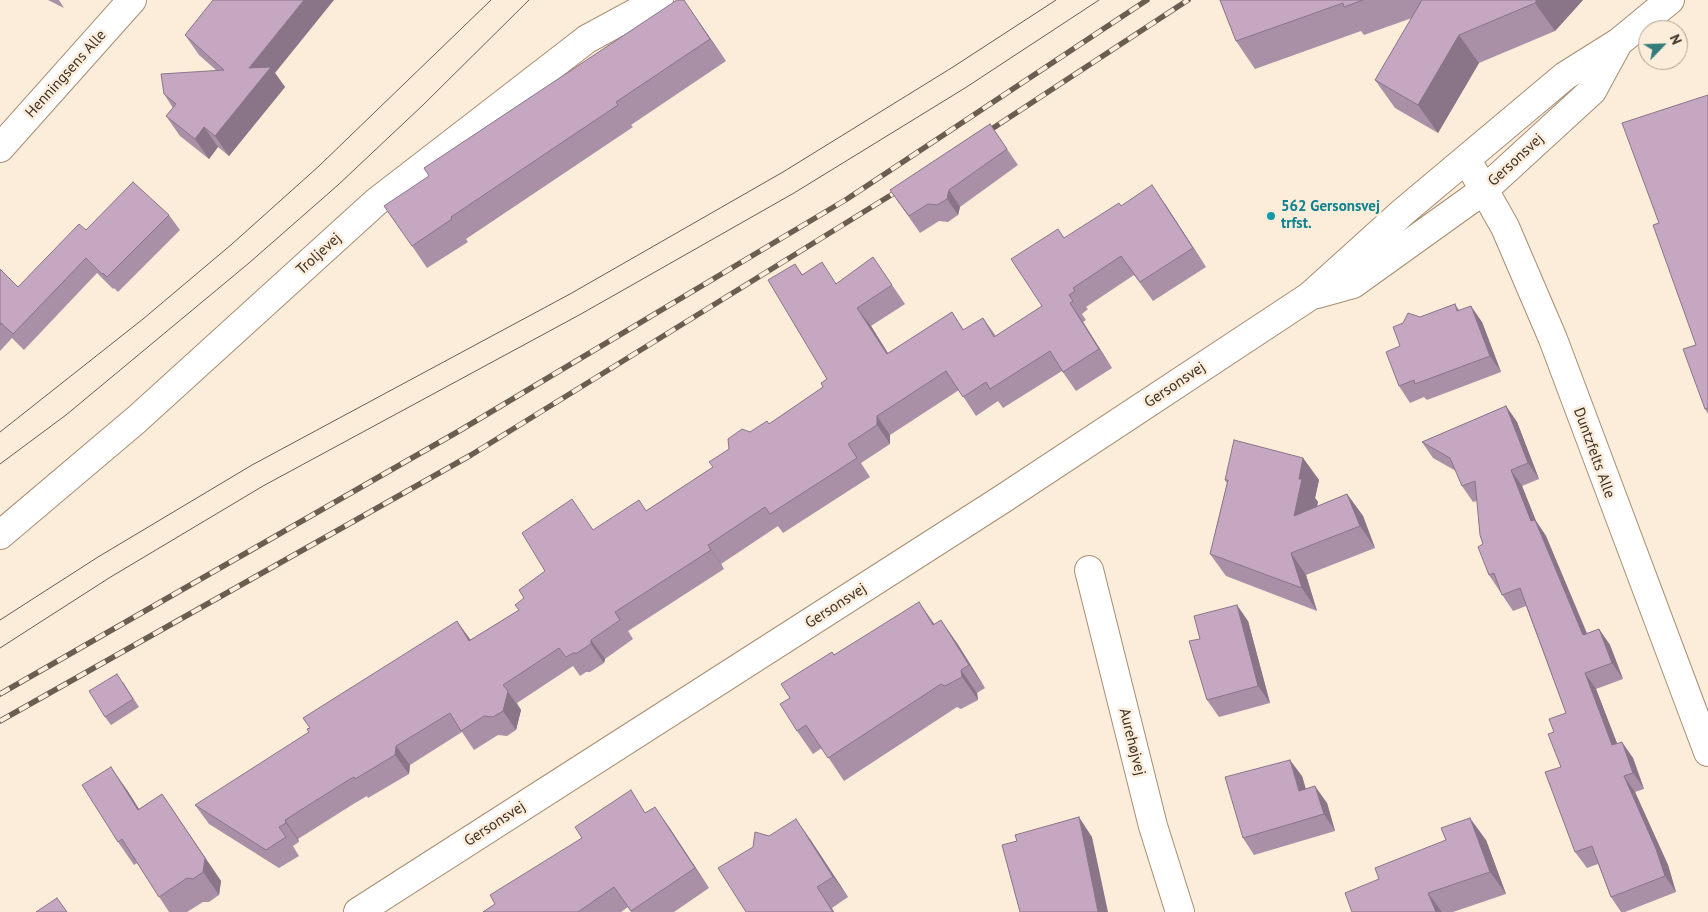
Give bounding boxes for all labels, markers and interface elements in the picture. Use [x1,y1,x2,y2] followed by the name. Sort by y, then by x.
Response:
[1638,20,1688,70] north arrow
[22,26,110,122] street label: Henningsens Alle
[1666,31,1686,47] text: N
[1484,130,1548,190] street label: Gersonsvej
[1281,198,1380,233] place label: 562 Gersonsvej trfst.
[1265,210,1277,222] marker: 562 Gersonsvej trfst.
[293,229,345,279] street label: Troljevej
[1141,358,1209,412] street label: Gersonsvej
[1569,405,1619,501] street label: Duntzfelts Alle
[802,580,870,632] street label: Gersonsvej
[1115,707,1149,777] street label: Aurehøjvej
[461,798,529,850] street label: Gersonsvej

